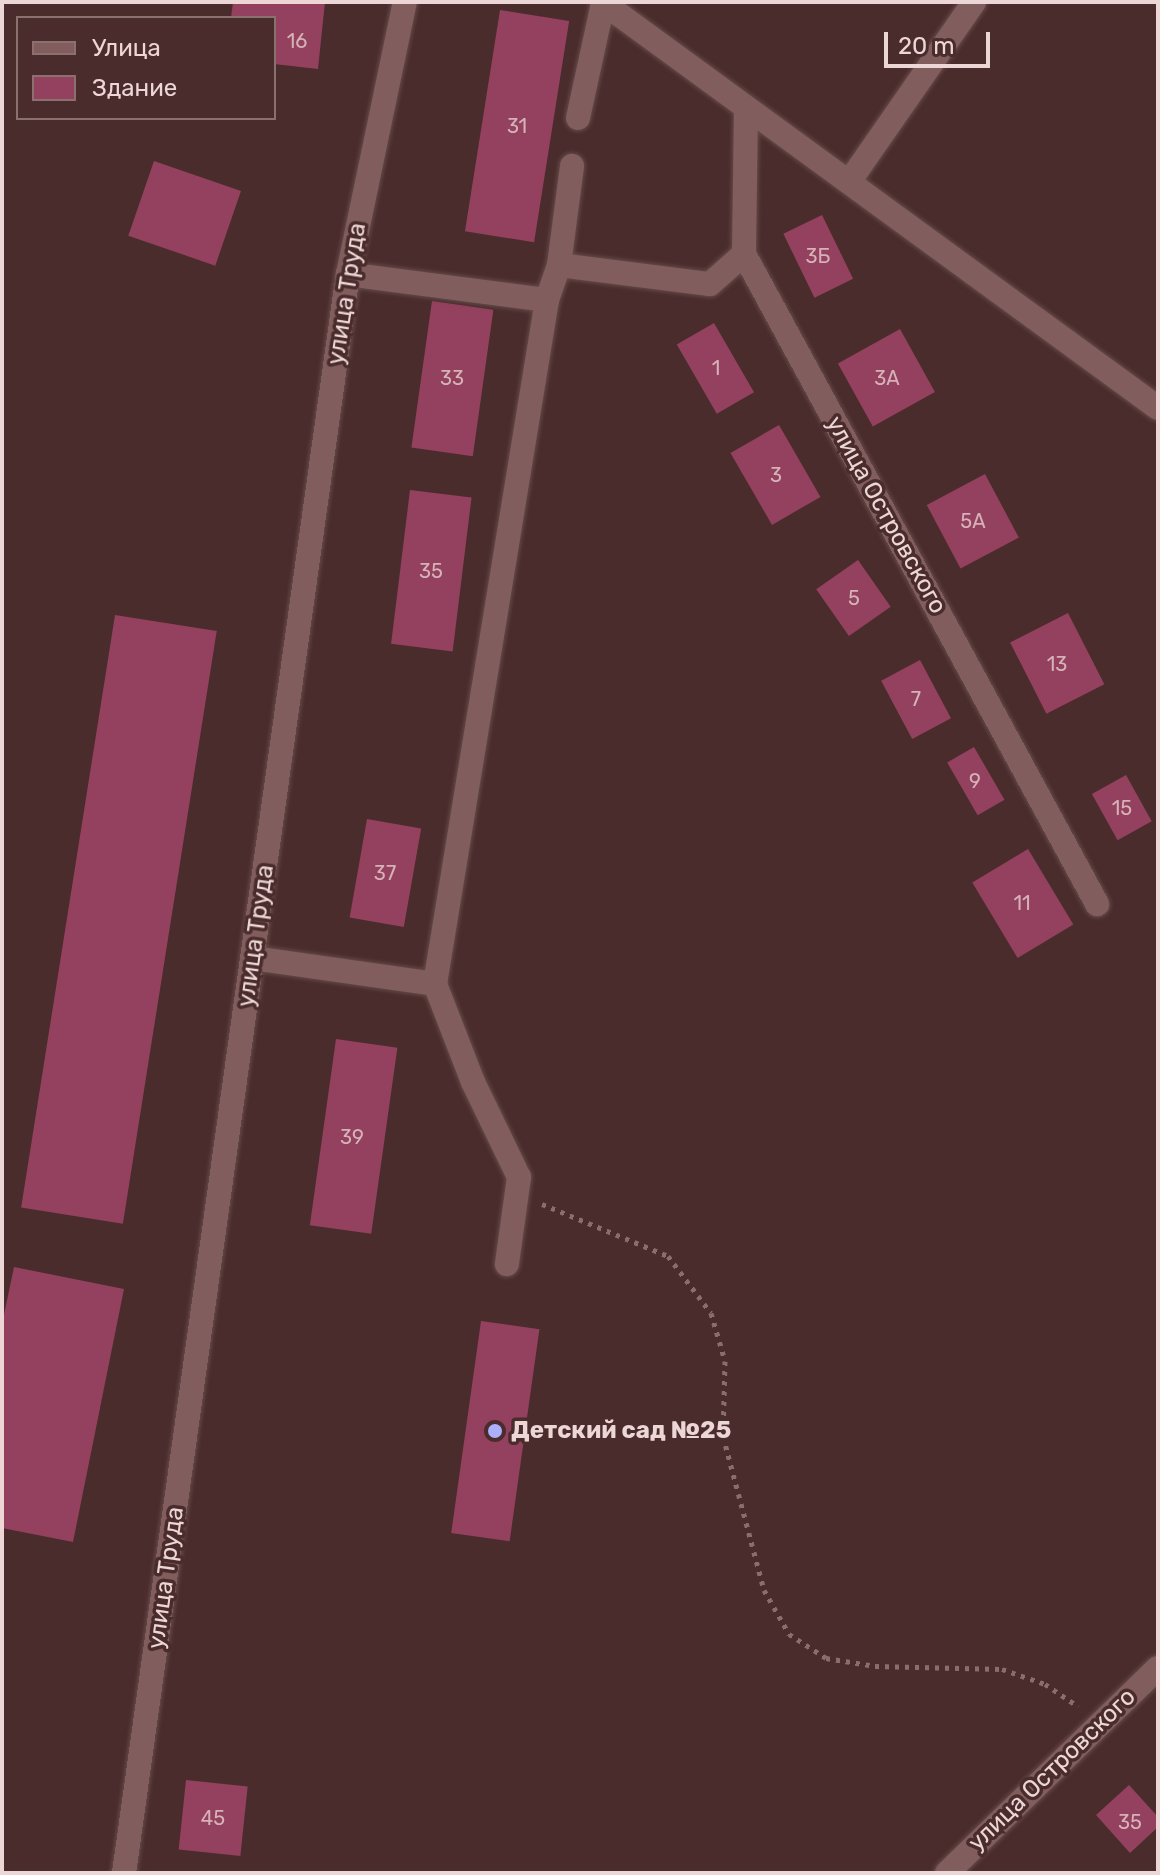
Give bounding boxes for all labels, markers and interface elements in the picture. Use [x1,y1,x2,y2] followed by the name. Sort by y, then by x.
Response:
[16,16,276,120] legend
[888,16,994,66] scale bar
[287,29,307,53] house number: 16
[898,32,955,60] text: 20 m
[92,34,161,62] text: Улица
[92,74,177,102] text: Здание
[507,114,527,138] house number: 31
[322,221,372,367] street label: улица Труда
[806,244,830,268] house number: 3Б
[712,356,720,380] house number: 1
[440,366,464,390] house number: 33
[874,366,900,390] house number: 3А
[820,411,952,619] street label: улица Островского
[770,463,782,487] house number: 3
[960,509,986,533] house number: 5А
[419,559,443,583] house number: 35
[848,586,860,610] house number: 5
[1047,652,1067,676] house number: 13
[911,687,921,711] house number: 7
[969,769,981,793] house number: 9
[1112,796,1132,820] house number: 15
[374,861,396,885] house number: 37
[232,863,280,1009] street label: улица Труда
[1013,891,1031,915] house number: 11
[340,1125,364,1149] house number: 39
[511,1417,731,1445] place label: Детский сад №25
[486,1422,504,1440] marker: Детский сад №25
[142,1505,190,1651] street label: улица Труда
[962,1683,1142,1857] street label: улица Островского
[201,1806,225,1830] house number: 45
[1118,1810,1142,1834] house number: 35

